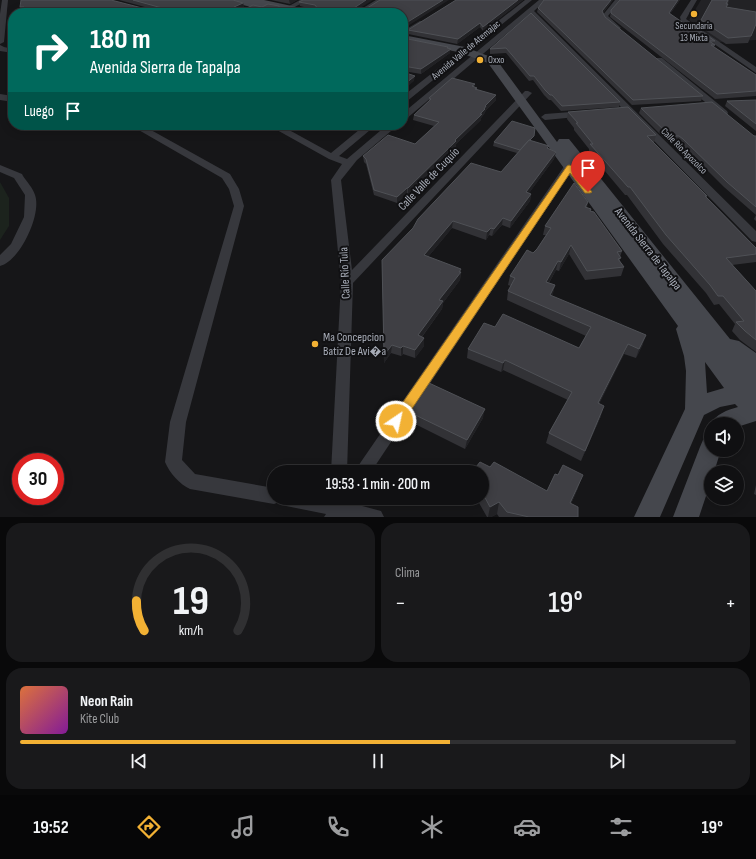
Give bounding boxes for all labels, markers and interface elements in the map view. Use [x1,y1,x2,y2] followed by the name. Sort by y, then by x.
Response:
[689,9,699,19] marker: Secundaria 13 Mixta
[428,18,503,83] street label: Avenida Valle de Atemajac
[675,20,713,44] place label: Secundaria 13 Mixta
[90,23,150,56] text: 180 m
[24,24,76,76] icon: right
[488,54,504,66] place label: Oxxo
[475,55,485,65] marker: Oxxo
[90,57,241,78] text: Avenida Sierra de Tapalpa
[62,100,84,122] icon: arrive
[24,102,54,121] text: Luego
[658,125,710,177] street label: Calle Río Apozolco
[395,144,463,214] street label: Calle Valle de Cuquío
[571,151,605,192] pin
[577,157,599,179] icon: arrive
[611,204,685,294] street label: Avenida Sierra de Tapalpa
[336,246,354,299] street label: Calle Río Tula
[323,330,387,359] place label: Ma Concepcion Batiz De Avi�a
[310,339,320,349] marker: Ma Concepcion Batiz De Avi�a
[375,400,417,442] position arrow
[704,417,744,505] map controls
[704,417,744,457] button: sound
[12,453,64,505] speed limit sign: 30
[704,465,744,505] button: layers
[326,475,430,494] text: 19:53 · 1 min · 200 m
[395,565,420,581] text: Clima
[172,576,209,625] text: 19
[548,585,583,621] text: 19°
[395,590,406,617] text: −
[725,590,736,617] text: +
[178,621,203,638] text: km/h
[80,692,133,711] text: Neon Rain
[80,711,119,727] text: Kite Club
[128,750,150,772] icon: previous
[367,750,389,772] icon: pause
[606,750,628,772] icon: next
[135,813,163,841] icon: directions
[229,813,257,841] icon: music
[324,813,352,841] icon: phone
[418,813,446,841] icon: climate
[513,813,541,841] icon: car
[607,813,635,841] icon: filters
[33,817,69,838] text: 19:52
[702,817,723,838] text: 19°

